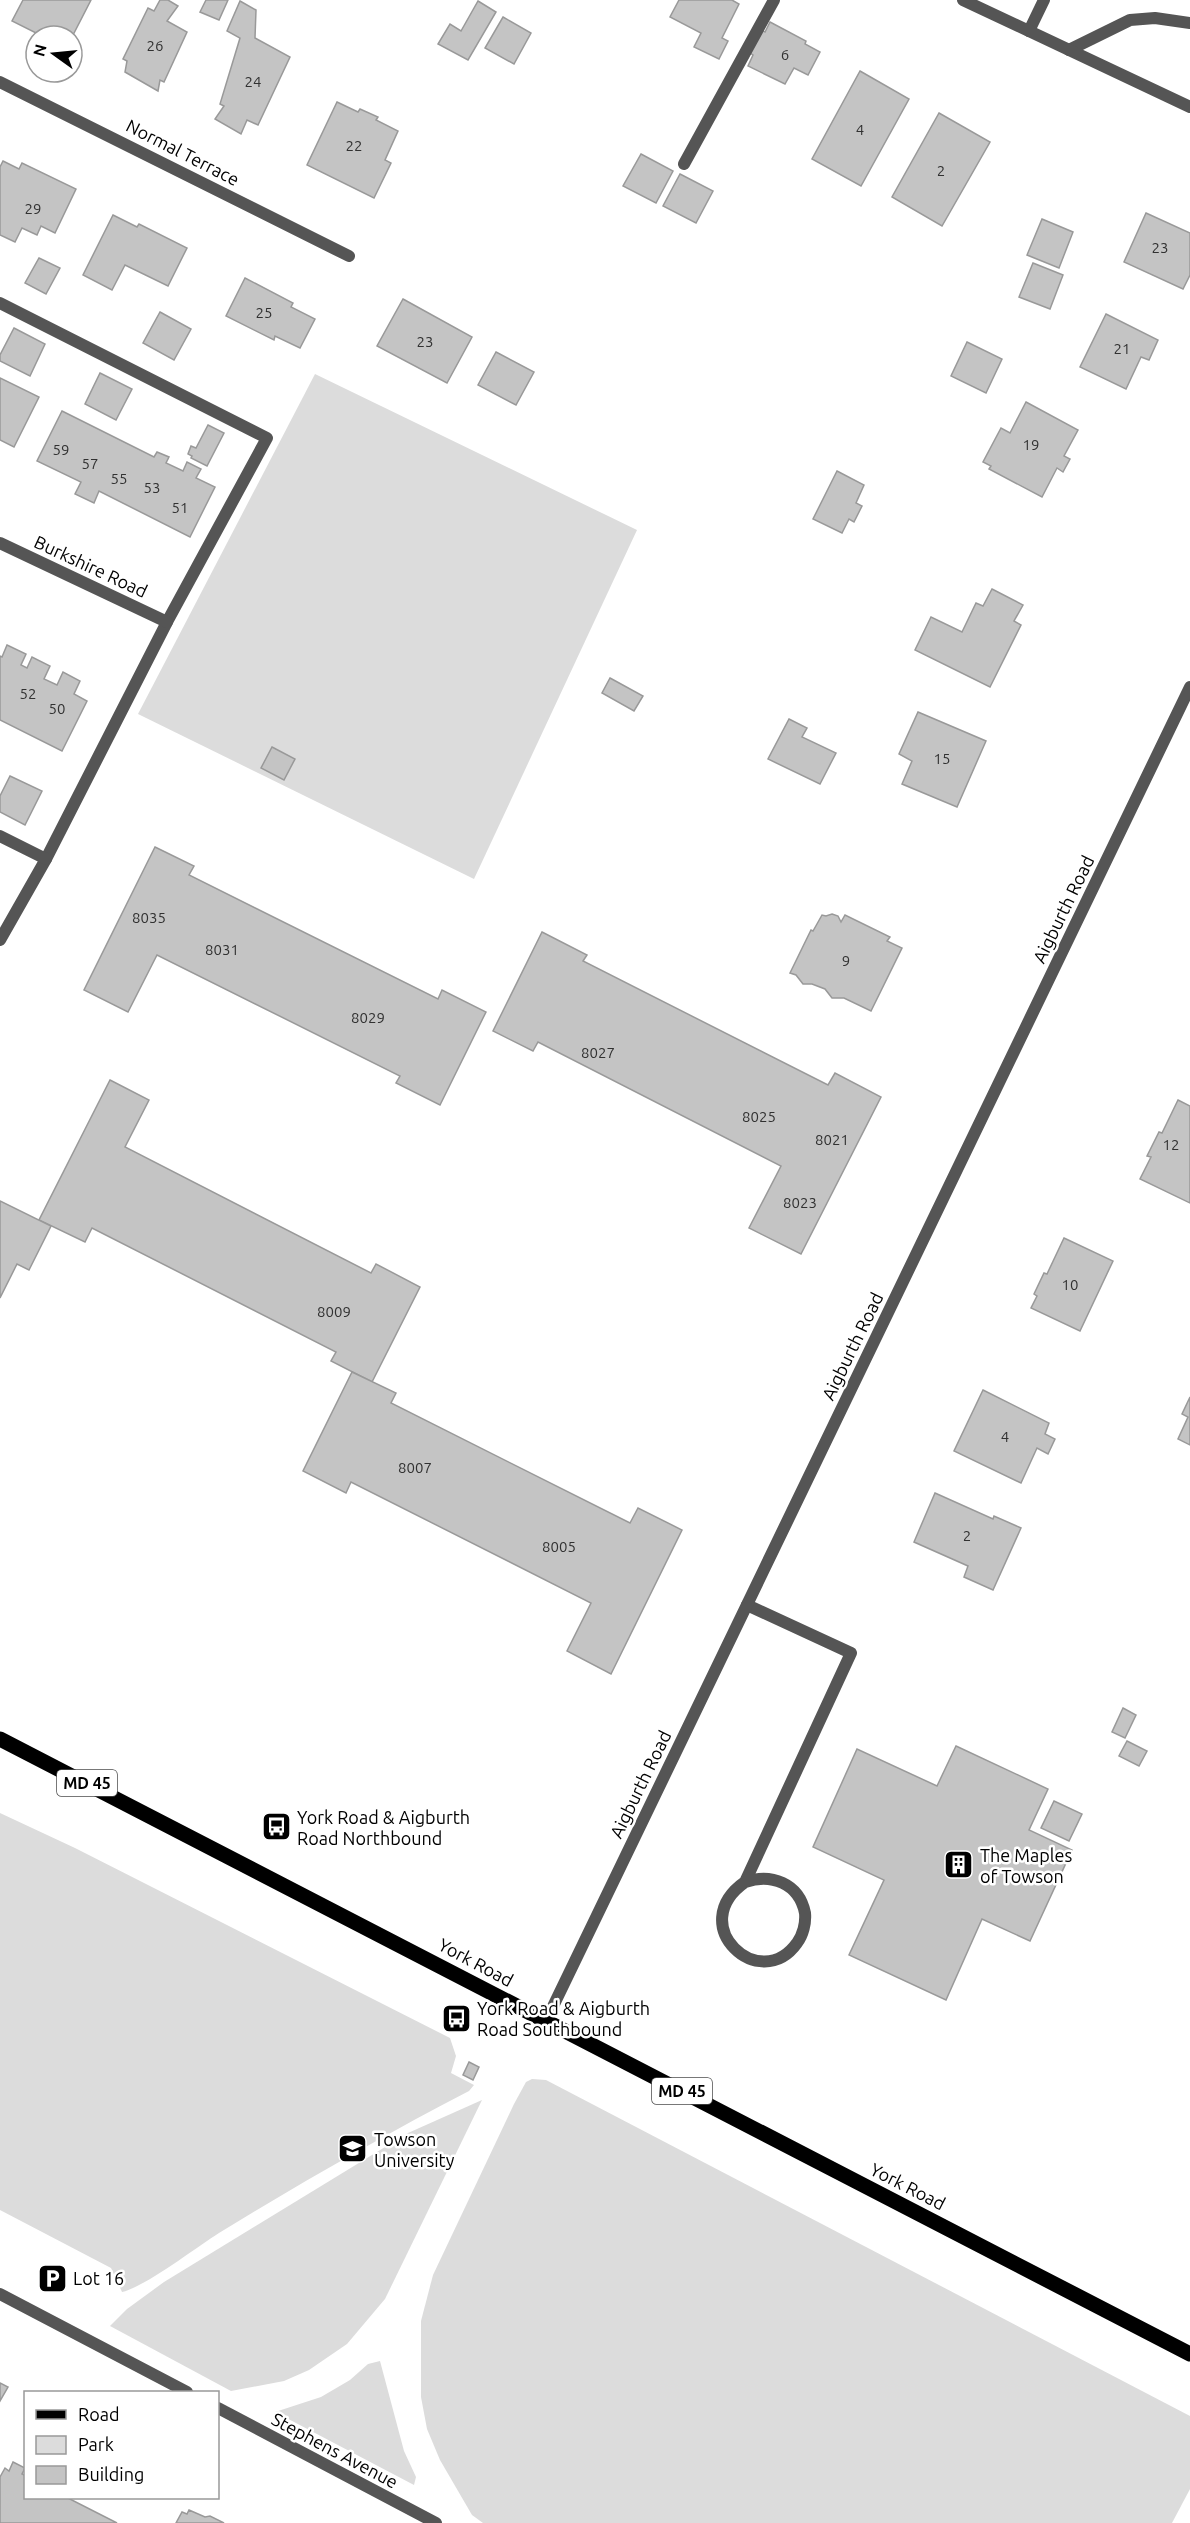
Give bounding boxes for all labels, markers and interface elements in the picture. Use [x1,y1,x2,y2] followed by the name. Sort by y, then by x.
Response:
[24,24,84,84] north arrow
[147,37,163,54] house number: 26
[29,42,50,58] text: N
[781,46,789,63] house number: 6
[245,73,261,90] house number: 24
[123,115,243,189] street label: Normal Terrace
[856,121,864,138] house number: 4
[346,137,362,154] house number: 22
[937,162,945,179] house number: 2
[25,200,41,217] house number: 29
[1152,239,1168,256] house number: 23
[256,304,272,321] house number: 25
[417,333,433,350] house number: 23
[1114,340,1130,357] house number: 21
[1023,436,1039,453] house number: 19
[53,441,69,458] house number: 59
[82,455,98,472] house number: 57
[111,470,127,487] house number: 55
[144,479,160,496] house number: 53
[172,499,188,516] house number: 51
[31,531,151,601] street label: Burkshire Road
[20,685,36,702] house number: 52
[49,700,65,717] house number: 50
[934,750,950,767] house number: 15
[1028,852,1098,966] street label: Aigburth Road
[132,909,166,926] house number: 8035
[205,941,239,958] house number: 8031
[842,952,850,969] house number: 9
[351,1009,385,1026] house number: 8029
[581,1044,615,1061] house number: 8027
[742,1108,776,1125] house number: 8025
[815,1131,849,1148] house number: 8021
[1163,1136,1179,1153] house number: 12
[783,1194,817,1211] house number: 8023
[1062,1276,1078,1293] house number: 10
[817,1289,887,1403] street label: Aigburth Road
[317,1303,351,1320] house number: 8009
[1001,1428,1009,1445] house number: 4
[398,1459,432,1476] house number: 8007
[963,1527,971,1544] house number: 2
[542,1538,576,1555] house number: 8005
[605,1727,675,1841] street label: Aigburth Road
[57,1770,117,1796] road number: MD 45
[297,1807,470,1848] place label: York Road & Aigburth Road Northbound
[260,1811,292,1843] bus stop icon: York Road & Aigburth Road Northbound
[980,1845,1072,1886] place label: The Maples of Towson
[943,1849,975,1881] building icon: The Maples of Towson
[435,1934,517,1990] street label: York Road
[477,1998,650,2039] place label: York Road & Aigburth Road Southbound
[440,2002,472,2034] bus stop icon: York Road & Aigburth Road Southbound
[652,2078,712,2104] road number: MD 45
[374,2129,455,2170] place label: Towson University
[337,2133,369,2165] school or university icon: Towson University
[867,2159,949,2213] street label: York Road
[36,2262,68,2294] parking icon: Lot 16
[73,2268,124,2288] place label: Lot 16
[24,2391,219,2499] legend
[78,2404,120,2424] text: Road
[268,2408,402,2492] street label: Stephens Avenue
[78,2434,114,2454] text: Park
[78,2464,144,2484] text: Building

